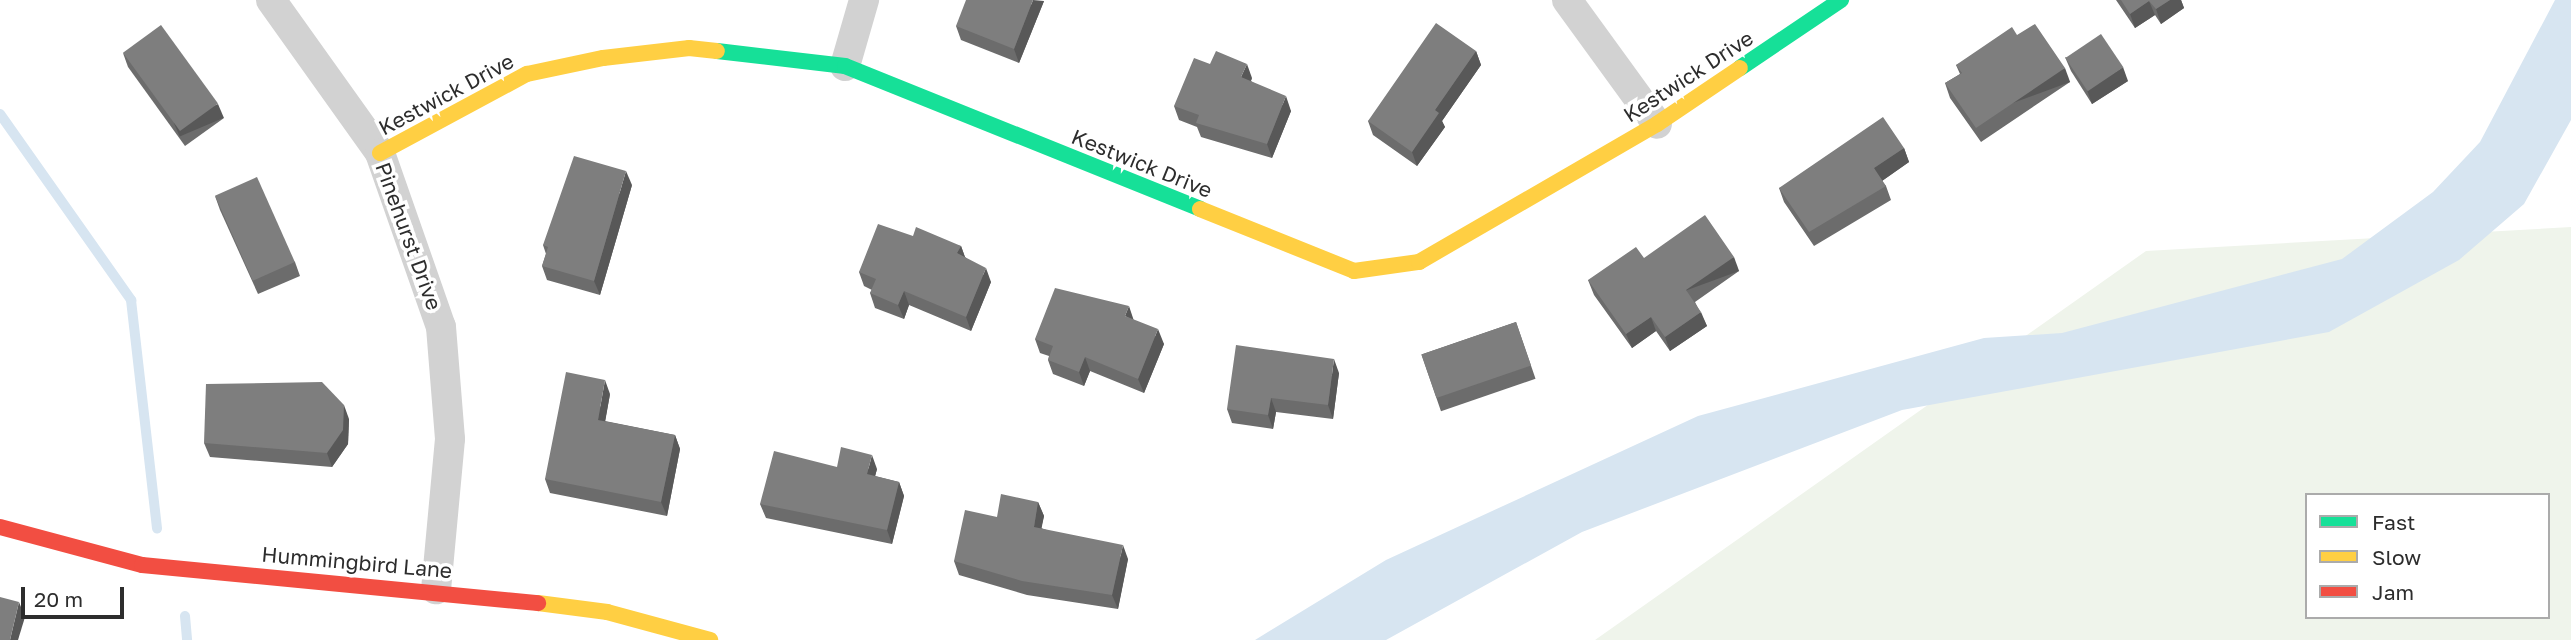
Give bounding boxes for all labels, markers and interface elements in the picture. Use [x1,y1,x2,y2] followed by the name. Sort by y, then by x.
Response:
[1619,25,1757,127] street label: Kestwick Drive
[374,48,518,140] street label: Kestwick Drive
[1068,123,1216,203] street label: Kestwick Drive
[371,159,447,313] street label: Pinehurst Drive
[2305,493,2550,619] legend
[2372,509,2415,535] text: Fast
[261,541,453,583] street label: Hummingbird Lane
[2372,544,2421,570] text: Slow
[24,574,128,618] scale bar
[2372,579,2414,605] text: Jam
[34,586,83,612] text: 20 m

